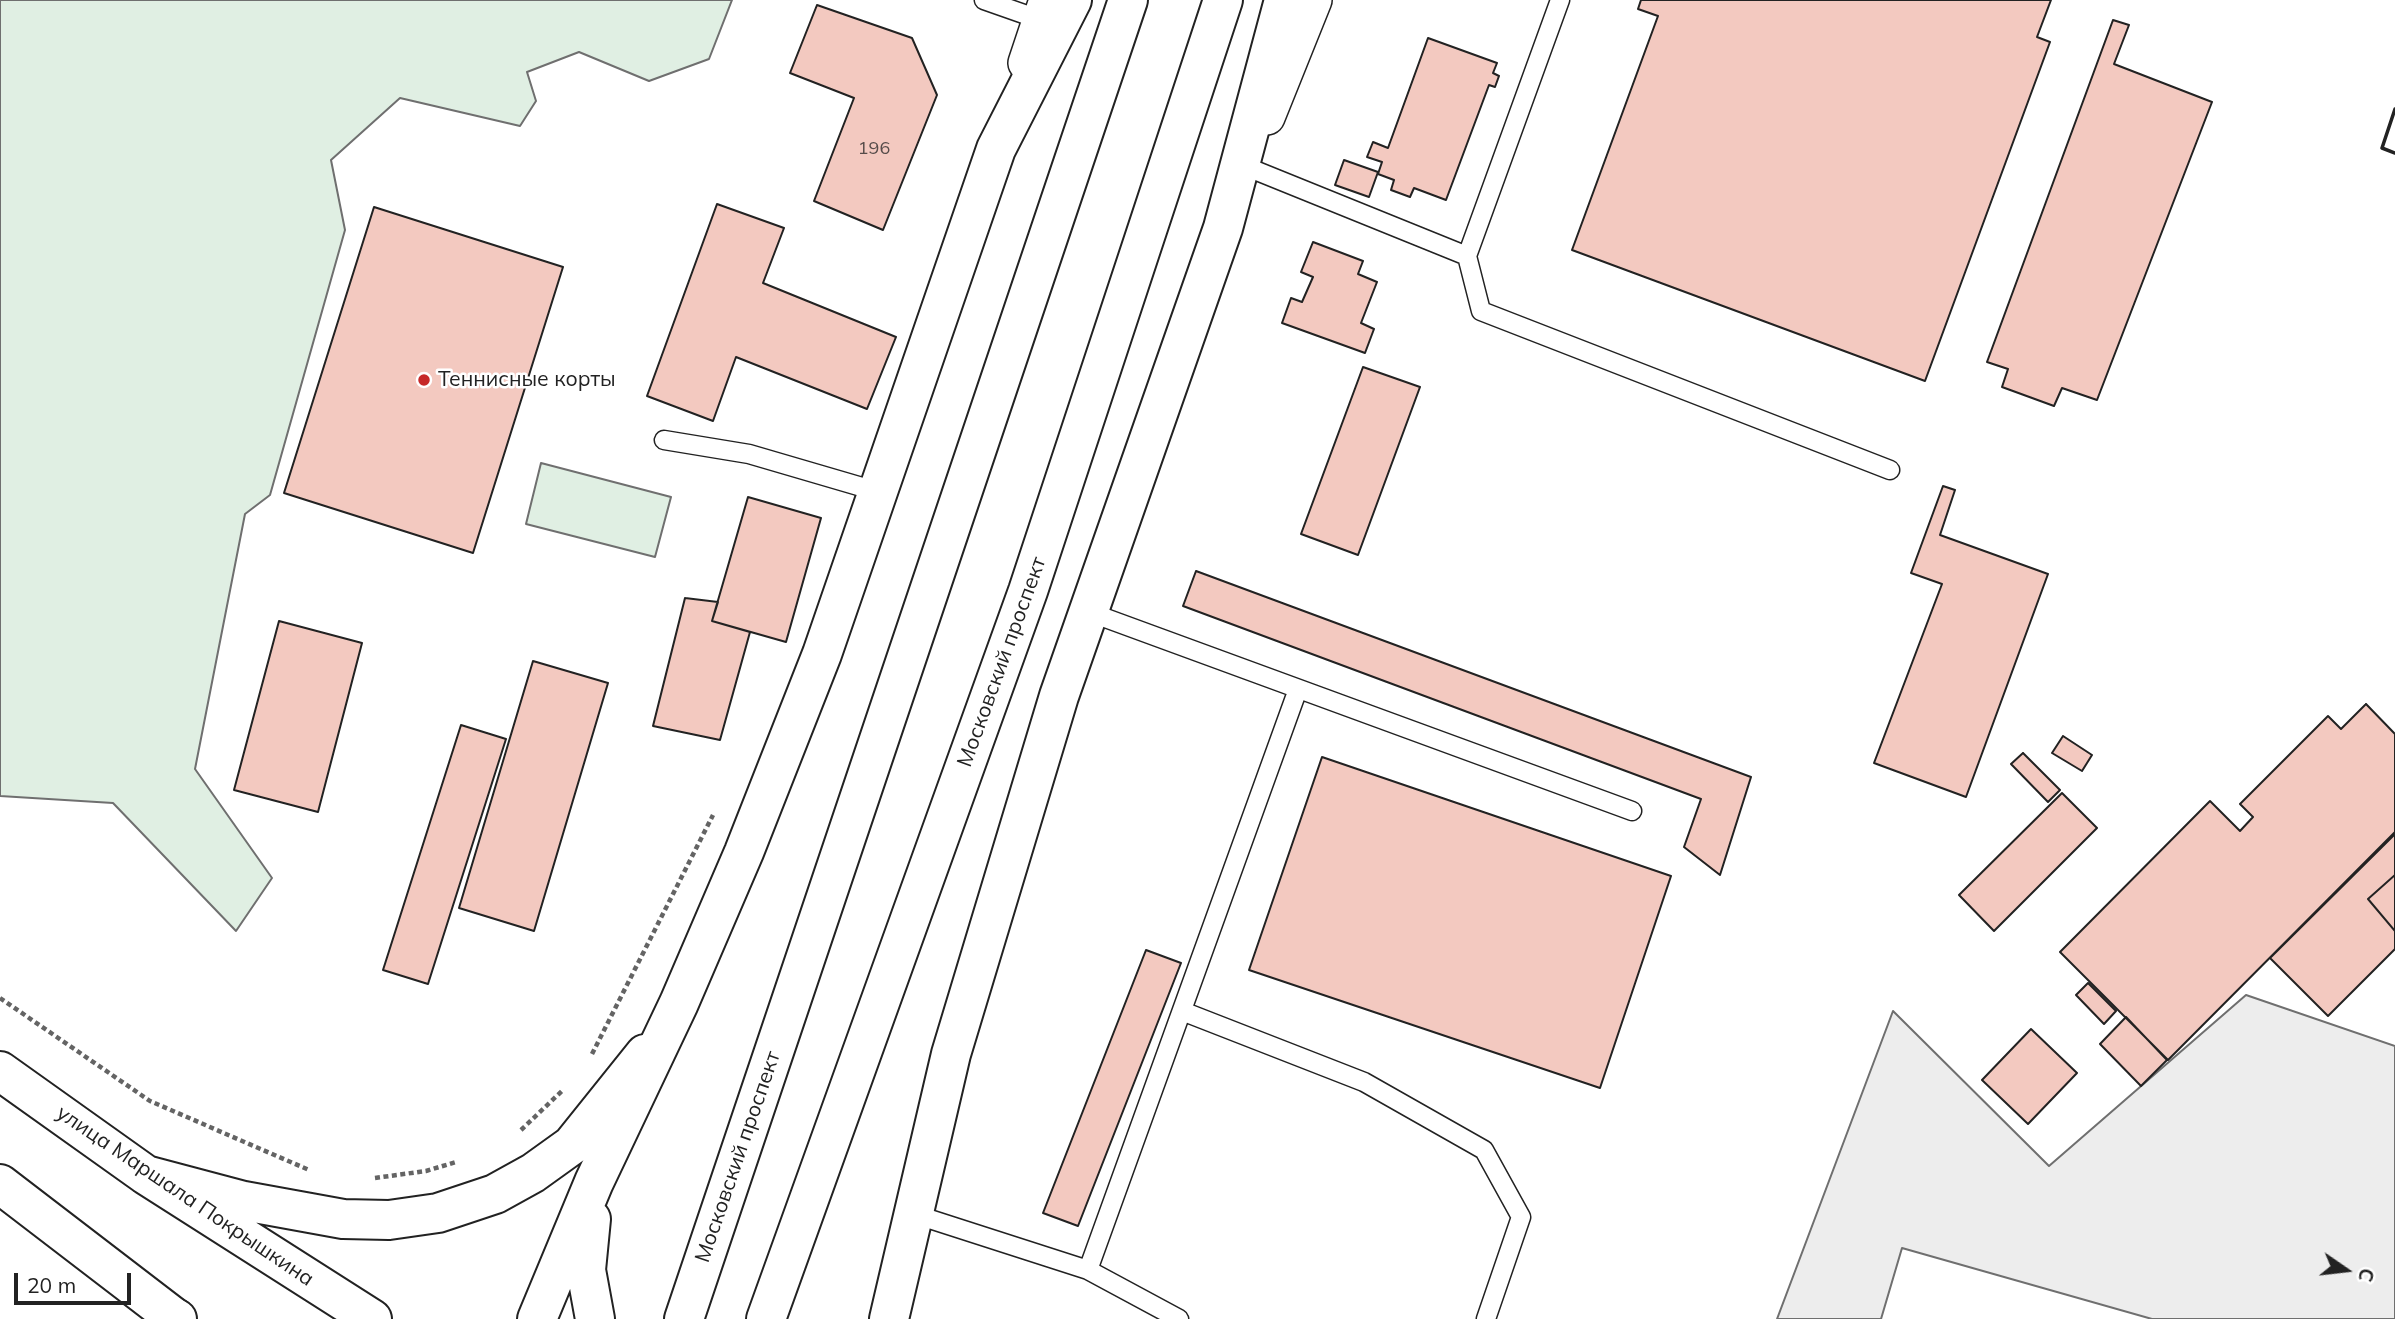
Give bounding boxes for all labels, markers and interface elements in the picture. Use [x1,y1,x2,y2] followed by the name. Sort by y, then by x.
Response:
[858,138,890,160] house number: 196
[438,367,616,393] place label: Теннисные корты
[416,372,432,388] marker: Теннисные корты
[952,554,1052,770] street label: Московский проспект
[690,1048,786,1266] street label: Московский проспект
[51,1100,319,1292] street label: улица Маршала Покрышкина
[2311,1235,2381,1305] north arrow
[18,1260,135,1304] scale bar
[2353,1266,2380,1284] text: С
[27,1272,76,1298] text: 20 m

